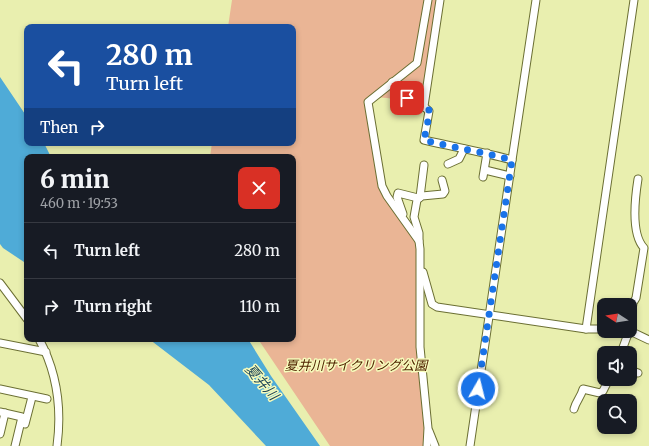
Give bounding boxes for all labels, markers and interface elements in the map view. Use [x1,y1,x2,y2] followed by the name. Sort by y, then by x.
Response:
[106,37,193,73] text: 280 m
[40,40,92,92] icon: left
[106,72,183,95] text: Turn left
[390,81,424,115] pin
[396,87,418,109] icon: arrive
[86,116,108,138] icon: right
[40,118,78,137] text: Then
[40,164,109,195] text: 6 min
[238,167,280,209] button: close
[40,195,118,212] text: 460 m · 19:53
[40,240,62,262] icon: left
[74,241,140,260] text: Turn left
[234,241,280,260] text: 280 m
[40,296,62,318] icon: right
[74,297,152,316] text: Turn right
[239,297,280,316] text: 110 m
[597,298,637,338] north arrow
[597,298,637,434] map controls
[597,346,637,386] button: sound
[285,357,429,374] park label: 夏井川サイクリング公園
[241,360,284,405] water label: 夏井川
[457,368,499,410] position arrow
[597,394,637,434] button: search

